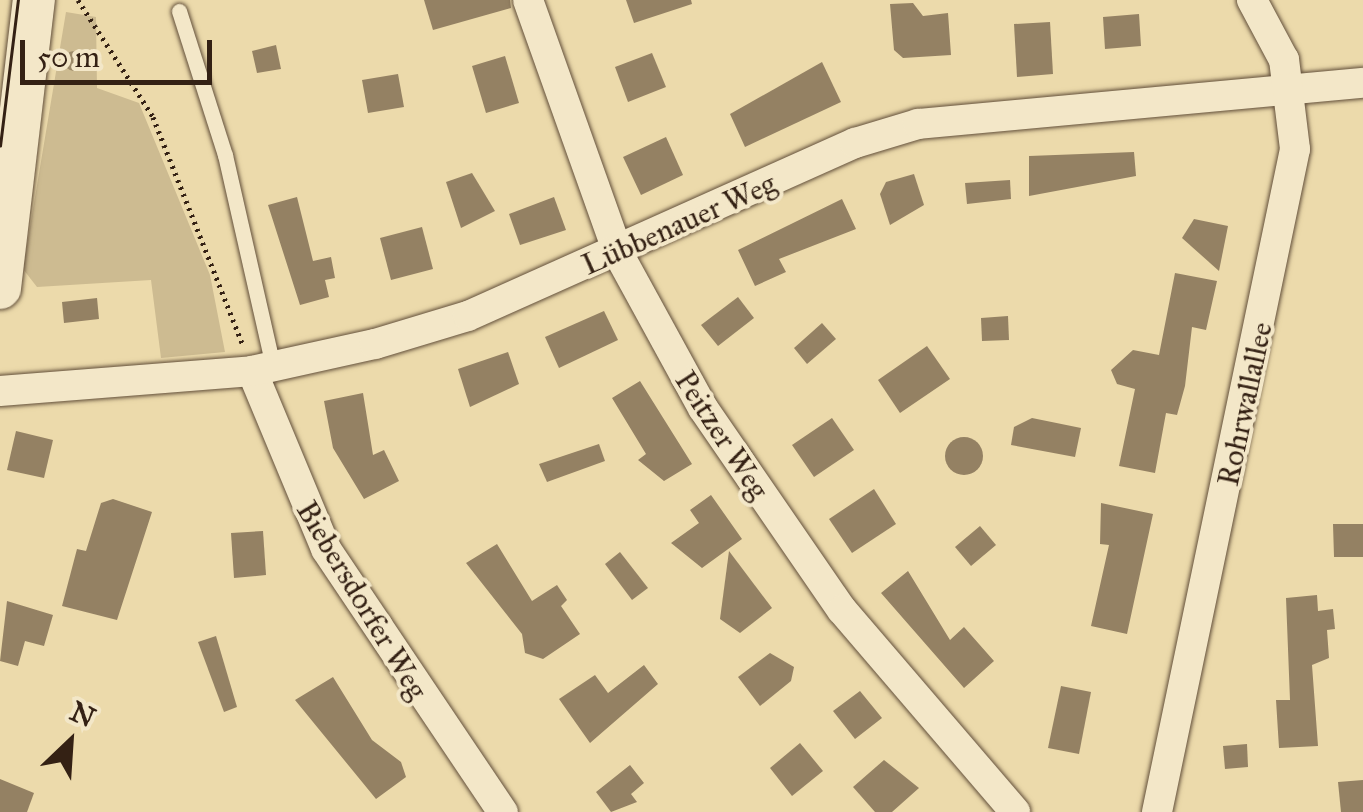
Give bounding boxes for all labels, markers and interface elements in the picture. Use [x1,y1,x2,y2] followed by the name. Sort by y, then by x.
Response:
[25,20,218,82] scale bar
[37,39,100,75] text: 50 m
[576,165,782,283] street label: Lübbenauer Weg
[1210,319,1280,489] street label: Rohrwallallee
[667,364,777,506] street label: Peitzer Weg
[289,494,435,706] street label: Biebersdorfer Weg
[20,692,120,792] north arrow
[65,693,101,735] text: N

